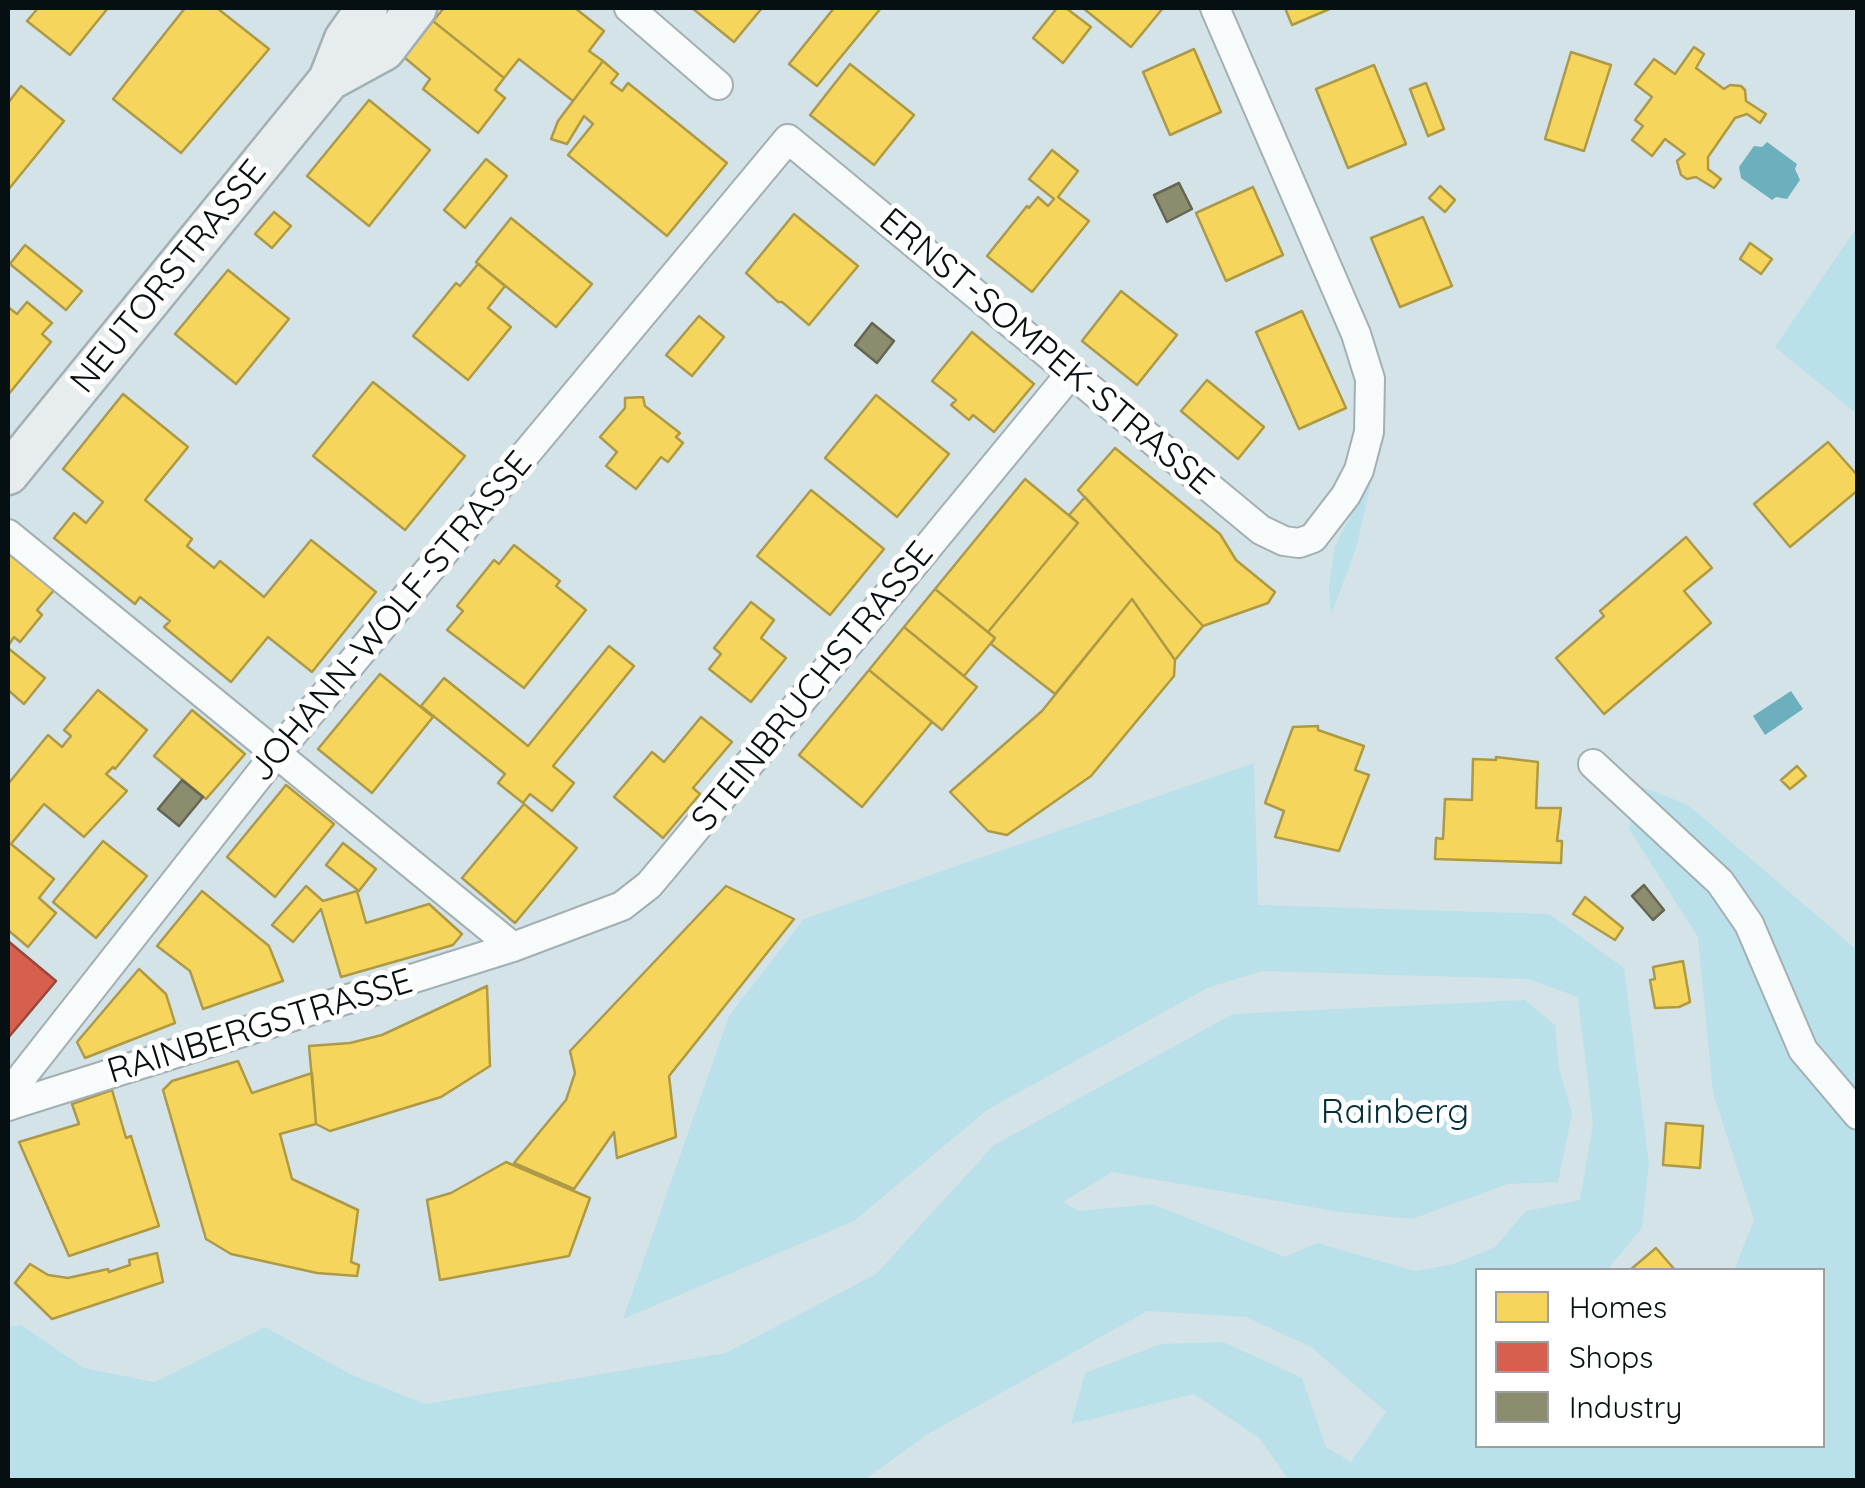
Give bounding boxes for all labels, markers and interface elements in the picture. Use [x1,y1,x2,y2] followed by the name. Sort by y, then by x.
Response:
[62,152,276,402] street label: NEUTORSTRASSE
[871,200,1221,504] street label: ERNST-SOMPEK-STRASSE
[241,443,541,791] street label: JOHANN-WOLF-STRASSE
[683,534,943,840] street label: STEINBRUCHSTRASSE
[103,961,417,1093] street label: RAINBERGSTRASSE
[1321,1091,1469,1133] park label: Rainberg
[1475,1268,1825,1448] legend
[1569,1288,1667,1326] text: Homes
[1569,1338,1653,1376] text: Shops
[1569,1388,1682,1426] text: Industry

